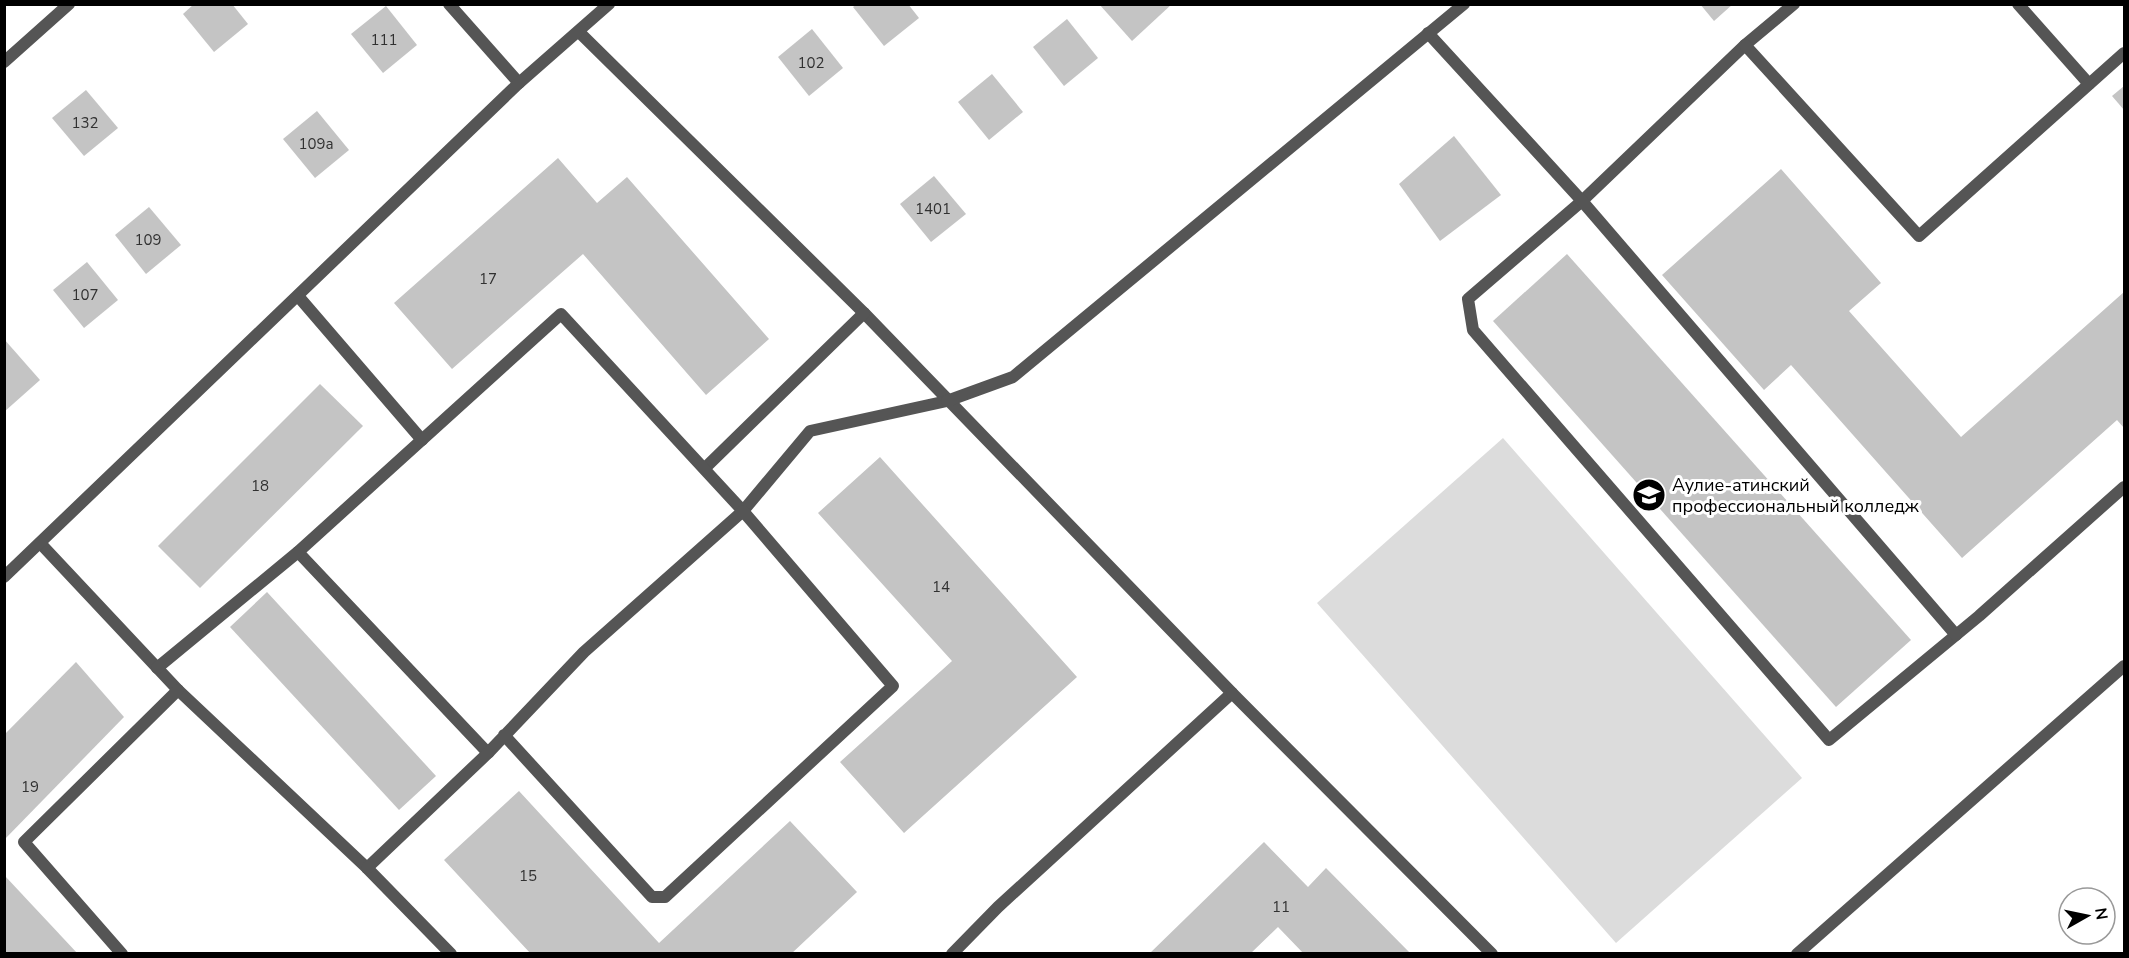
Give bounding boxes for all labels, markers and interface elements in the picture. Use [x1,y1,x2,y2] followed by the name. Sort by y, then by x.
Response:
[370,30,398,50] house number: 111
[797,53,825,73] house number: 102
[71,113,99,133] house number: 132
[298,134,334,154] house number: 109а
[915,199,951,219] house number: 1401
[134,230,162,250] house number: 109
[479,269,497,289] house number: 17
[71,285,99,305] house number: 107
[1672,473,1920,518] place label: Аулие-атинский профессиональный колледж
[251,476,269,496] house number: 18
[1631,477,1667,513] school or university icon: Аулие-атинский профессиональный колледж
[932,577,950,597] house number: 14
[21,777,39,797] house number: 19
[519,866,537,886] house number: 15
[2057,886,2117,946] north arrow
[1272,897,1290,917] house number: 11
[2089,906,2113,921] text: N

